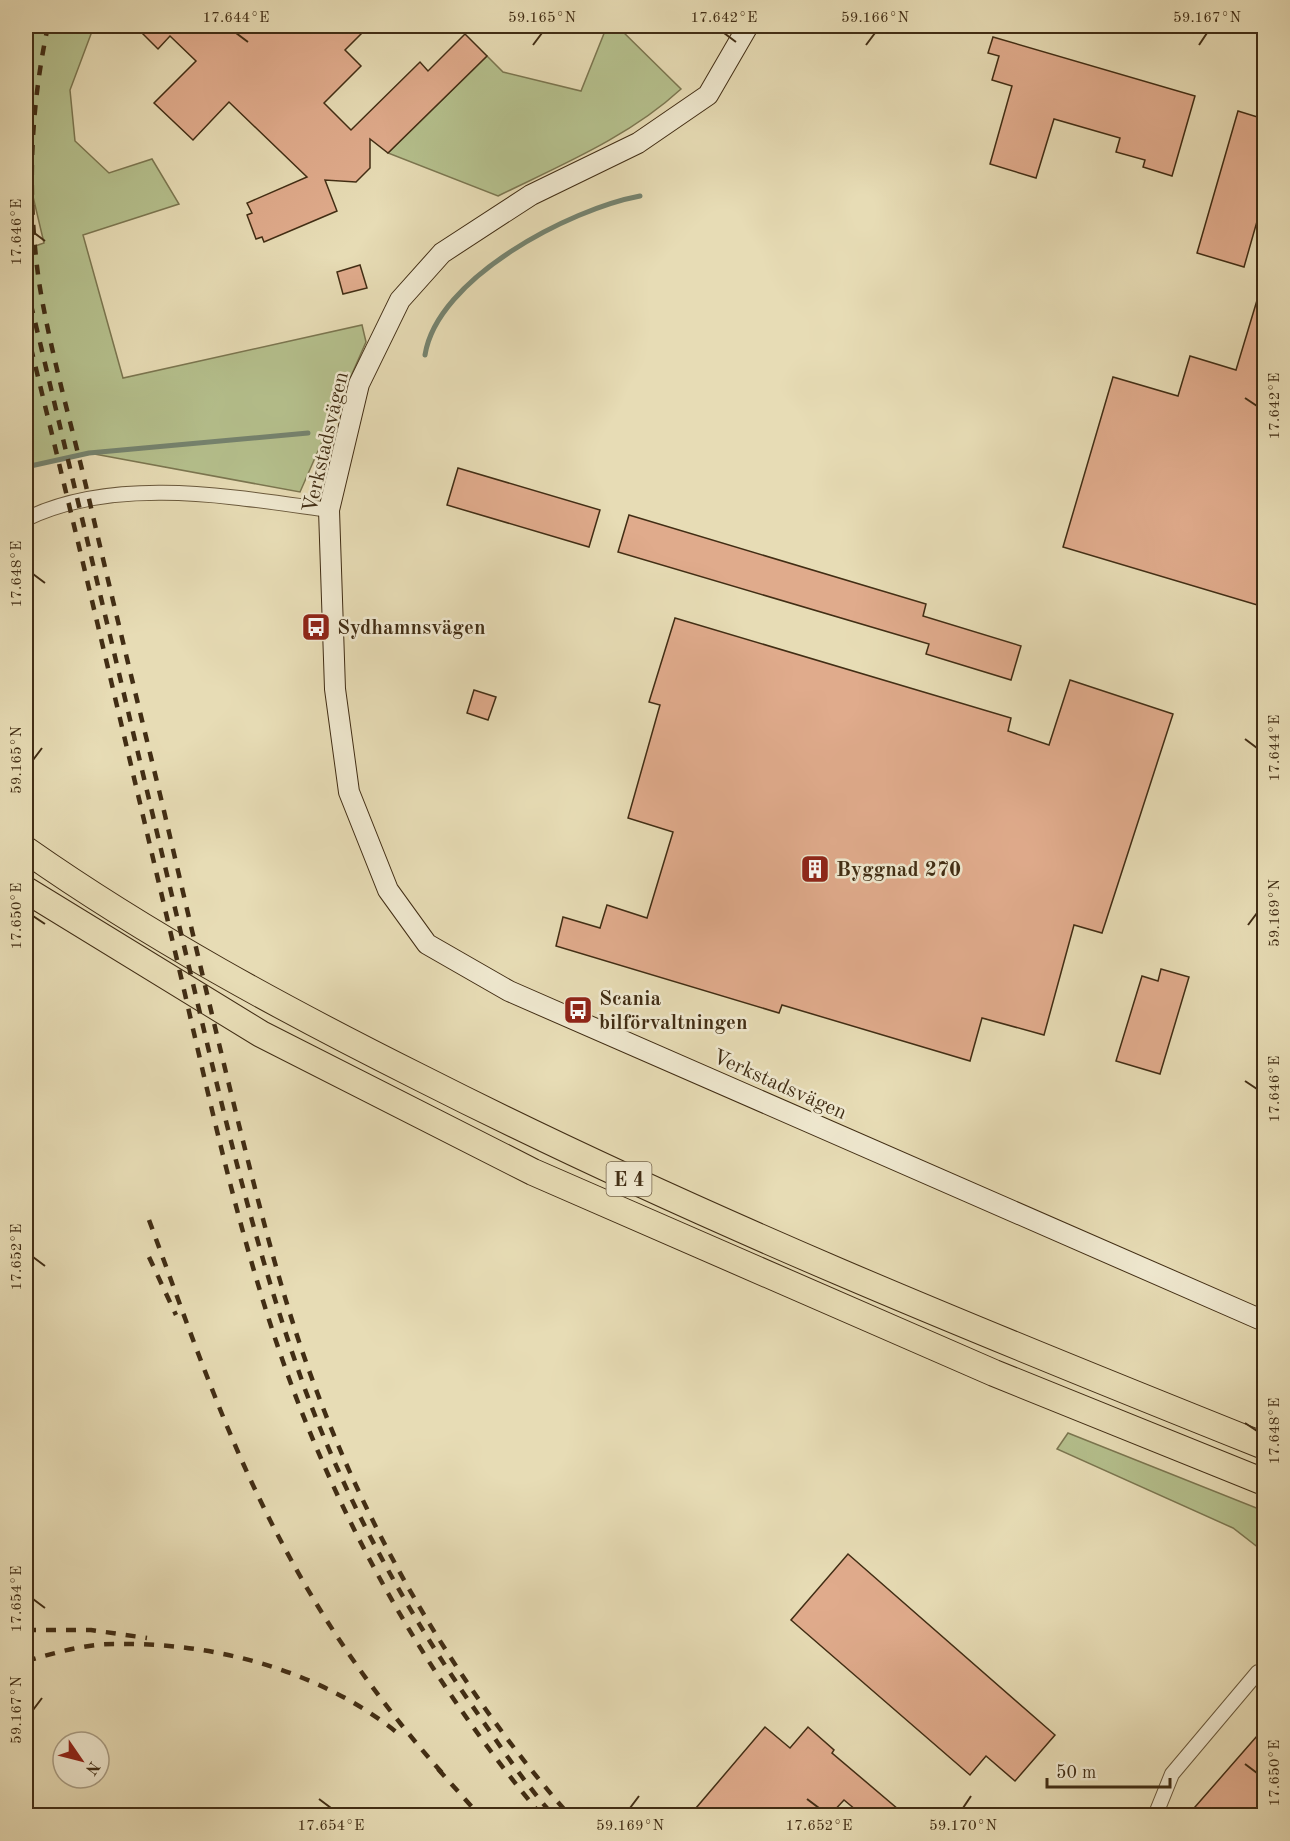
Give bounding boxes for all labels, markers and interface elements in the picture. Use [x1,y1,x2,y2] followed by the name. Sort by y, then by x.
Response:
[203,11,269,26] text: 17.644°E
[508,11,576,26] text: 59.165°N
[691,11,757,26] text: 17.642°E
[841,11,909,26] text: 59.166°N
[1173,11,1241,26] text: 59.167°N
[10,199,25,265] text: 17.646°E
[300,370,353,515] street label: Verkstadsvägen
[1268,373,1283,439] text: 17.642°E
[10,541,25,607] text: 17.648°E
[300,611,332,643] bus stop icon: Sydhamnsvägen
[337,618,486,639] place label: Sydhamnsvägen
[1268,715,1283,781] text: 17.644°E
[10,726,25,794] text: 59.165°N
[799,853,831,885] building icon: Byggnad 270
[836,860,961,881] place label: Byggnad 270
[1268,879,1283,947] text: 59.169°N
[10,883,25,949] text: 17.650°E
[599,989,748,1034] place label: Scania bilförvaltningen
[562,994,594,1026] bus stop icon: Scania bilförvaltningen
[709,1046,850,1124] street label: Verkstadsvägen
[1268,1056,1283,1122] text: 17.646°E
[606,1162,652,1196] road number: E 4
[10,1224,25,1290] text: 17.652°E
[1268,1398,1283,1464] text: 17.648°E
[10,1566,25,1632] text: 17.654°E
[10,1676,25,1744] text: 59.167°N
[51,1730,111,1790] north arrow
[1268,1740,1283,1806] text: 17.650°E
[1047,1751,1170,1789] scale bar
[81,1758,102,1778] text: N
[1056,1764,1096,1782] text: 50 m
[298,1819,364,1834] text: 17.654°E
[596,1819,664,1834] text: 59.169°N
[786,1819,852,1834] text: 17.652°E
[929,1819,997,1834] text: 59.170°N

